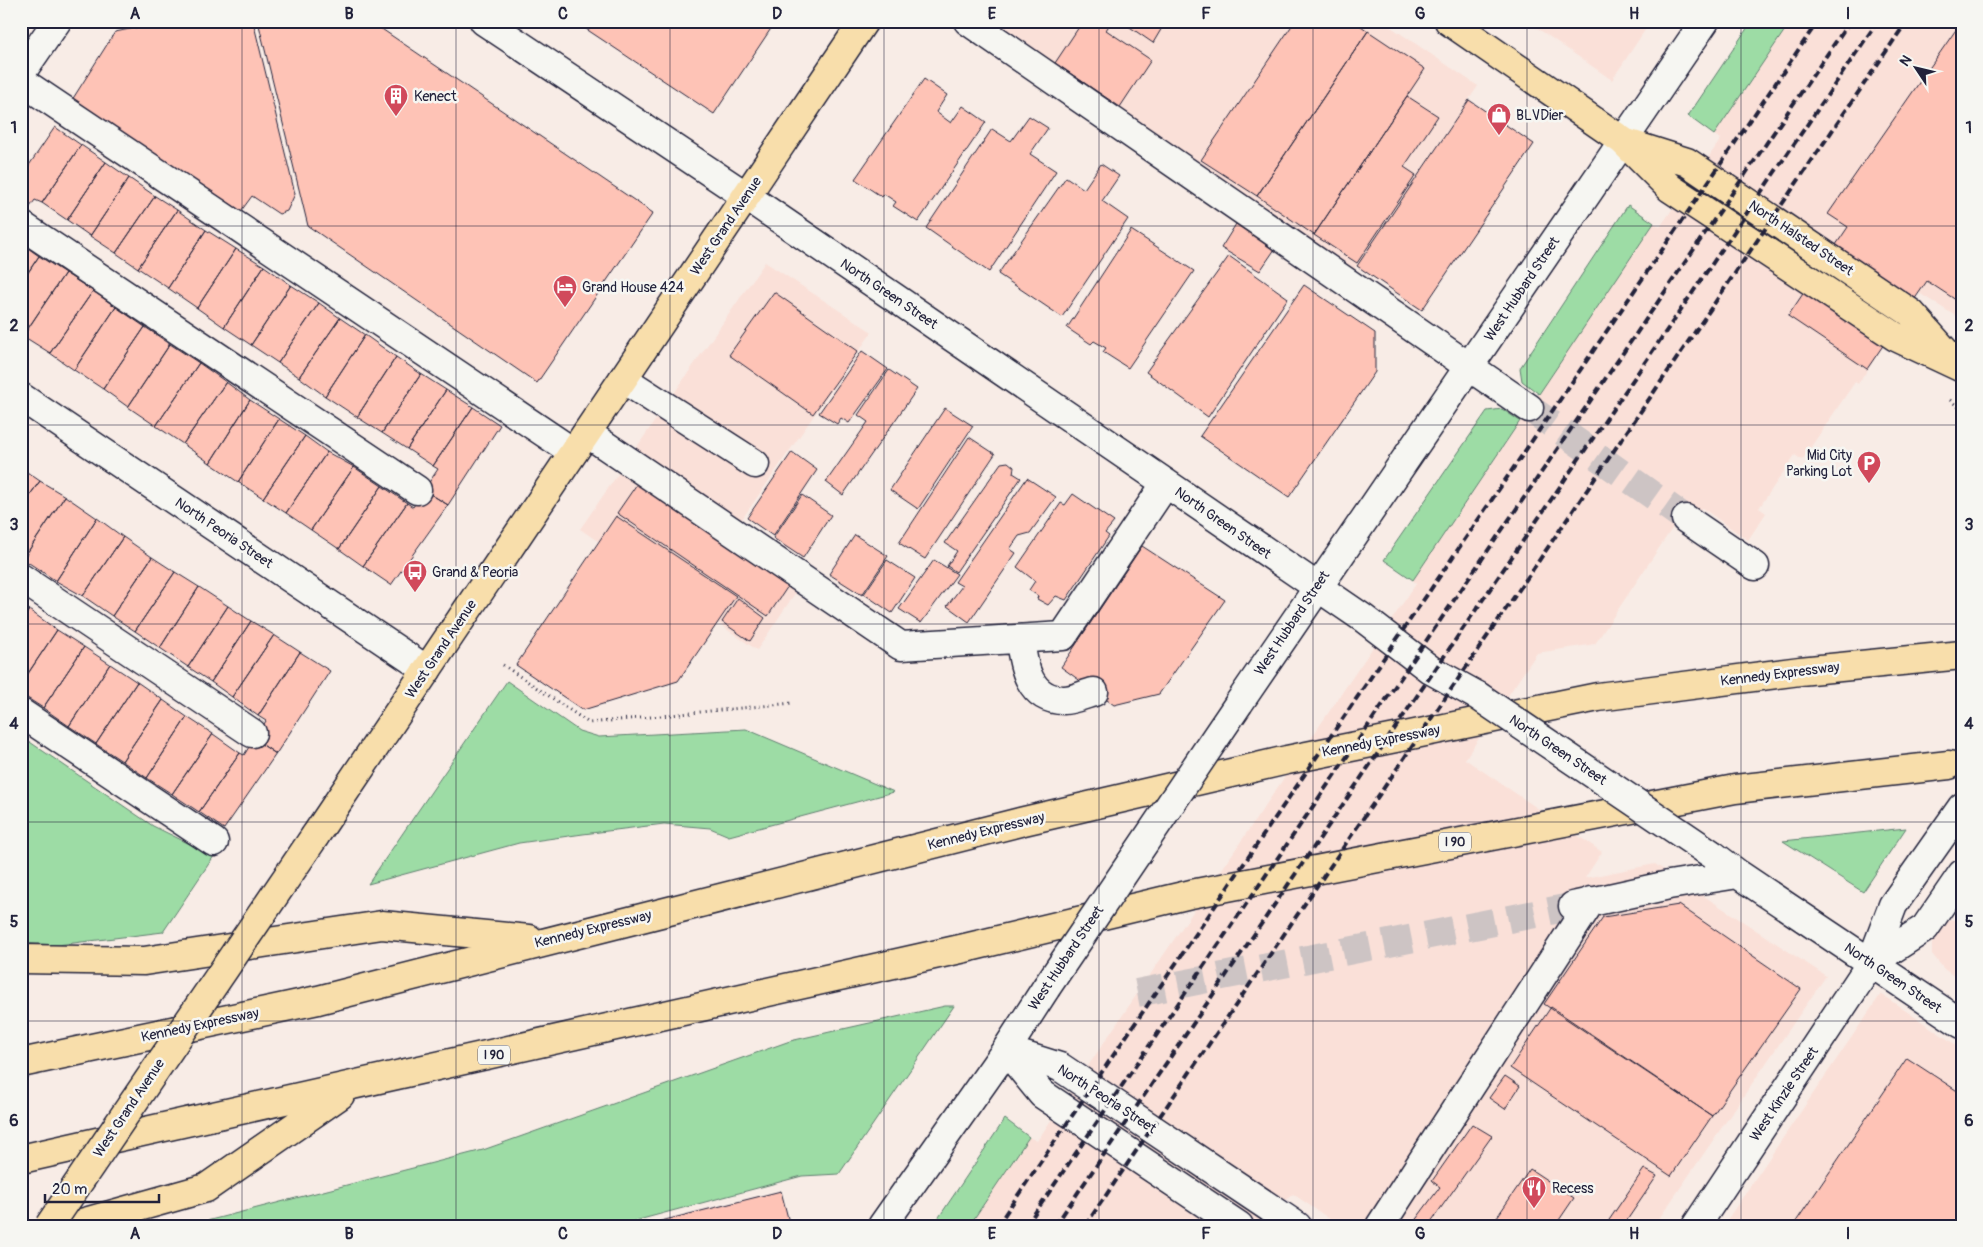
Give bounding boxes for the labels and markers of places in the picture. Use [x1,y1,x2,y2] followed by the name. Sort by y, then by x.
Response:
[383,83,409,117] building icon: Kenect
[414,88,457,105] place label: Kenect
[1486,102,1512,136] shop icon: BLVDier
[1516,107,1563,124] place label: BLVDier
[552,274,578,308] hotel icon: Grand House 424
[582,279,684,296] place label: Grand House 424
[1786,447,1852,480] place label: Mid City Parking Lot
[1856,450,1882,484] parking icon: Mid City Parking Lot
[402,559,428,593] bus stop icon: Grand & Peoria
[432,564,518,581] place label: Grand & Peoria
[1521,1175,1547,1209] restaurant icon: Recess
[1552,1180,1594,1197] place label: Recess

